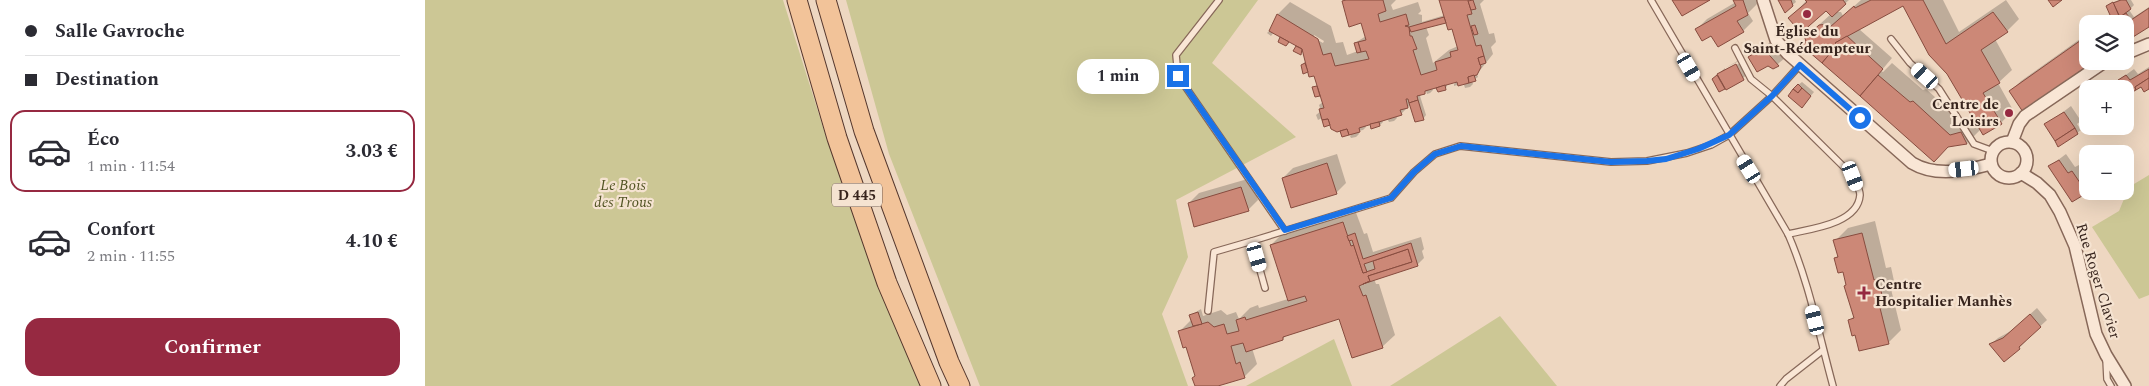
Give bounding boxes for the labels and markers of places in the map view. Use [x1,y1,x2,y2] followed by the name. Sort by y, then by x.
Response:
[1801,8,1813,20] marker: Église du Saint-Rédempteur
[1743,20,1871,60] place label: Église du Saint-Rédempteur
[1932,93,1999,133] place label: Centre de Loisirs
[2003,107,2015,119] marker: Centre de Loisirs
[1875,273,2012,313] place label: Centre Hospitalier Manhès
[1857,286,1871,300] marker: Centre Hospitalier Manhès

